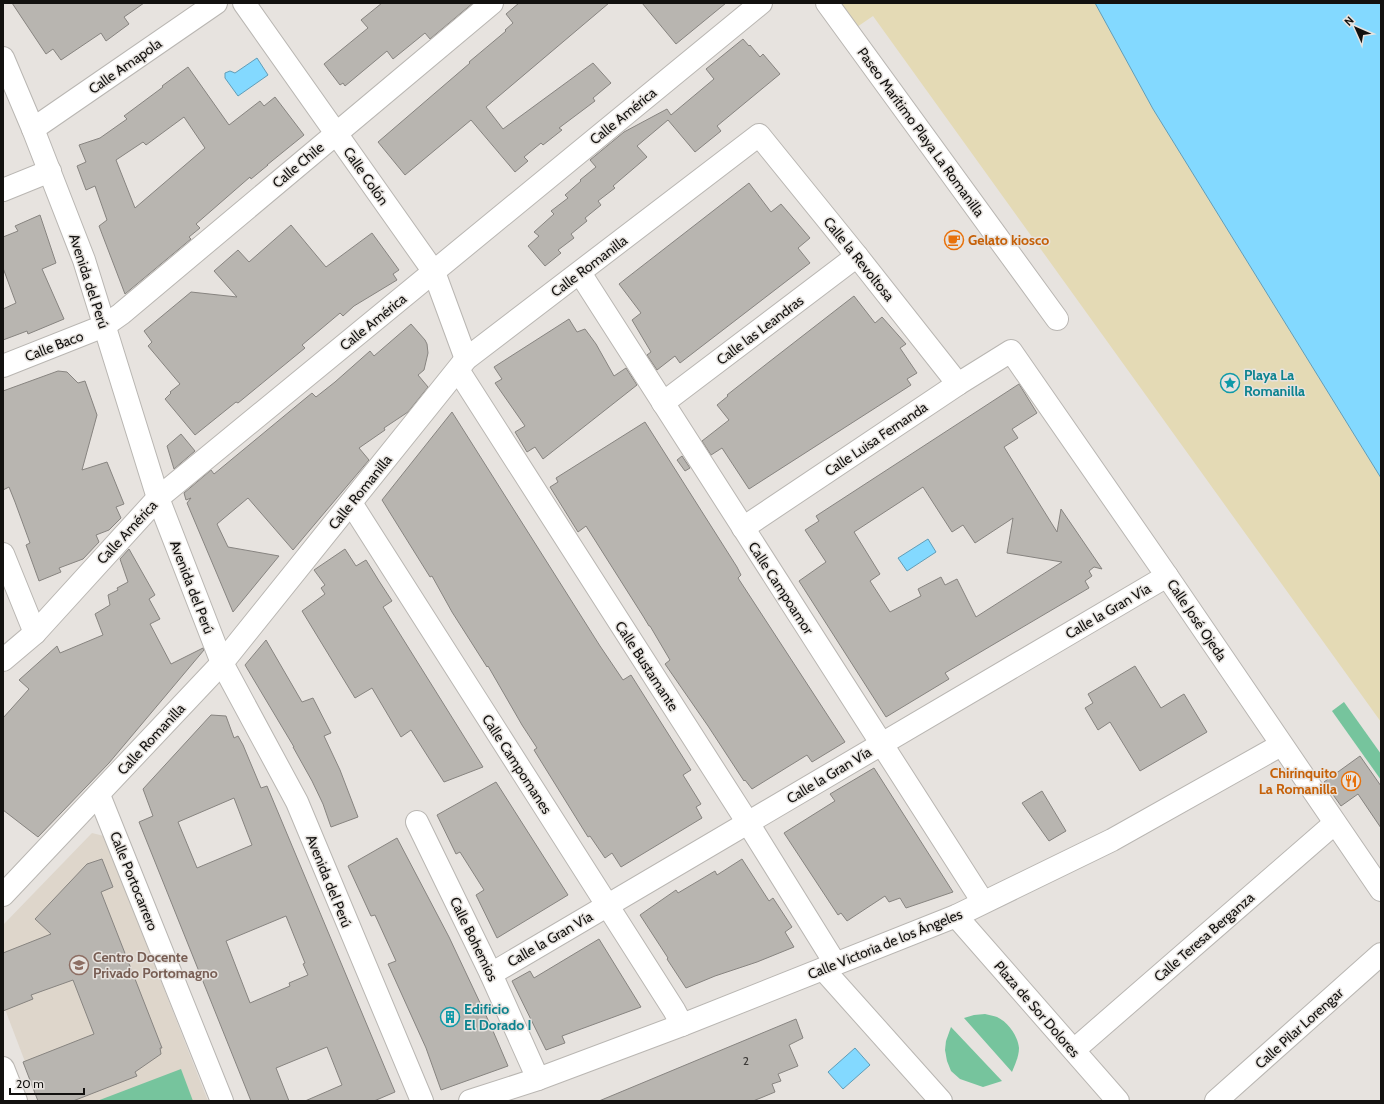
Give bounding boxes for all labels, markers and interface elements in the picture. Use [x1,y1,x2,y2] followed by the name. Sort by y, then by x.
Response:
[1336,8,1376,48] north arrow
[1341,13,1357,29] text: N
[85,34,165,98] street label: Calle Amapola
[853,44,989,220] street label: Paseo Marítimo Playa La Romanilla
[586,83,660,148] street label: Calle América
[269,138,327,192] street label: Calle Chile
[339,143,393,209] street label: Calle Colón
[820,213,899,305] street label: Calle la Revoltosa
[943,229,965,251] cafe icon: Gelato kiosco
[65,231,113,331] street label: Avenida del Perú
[547,231,631,301] street label: Calle Romanilla
[968,231,1049,249] place label: Gelato kiosco
[336,289,410,354] street label: Calle América
[713,291,807,369] street label: Calle las Leandras
[22,327,86,365] street label: Calle Baco
[1244,366,1305,400] place label: Playa La Romanilla
[1219,372,1241,394] place icon: Playa La Romanilla
[821,398,931,480] street label: Calle Luisa Fernanda
[324,451,396,533] street label: Calle Romanilla
[93,496,161,568] street label: Calle América
[166,538,218,636] street label: Avenida del Perú
[744,538,818,638] street label: Calle Campoamor
[1163,576,1231,665] street label: Calle José Ojeda
[1062,579,1154,643] street label: Calle la Gran Vía
[611,618,683,714] street label: Calle Bustamante
[113,699,189,778] street label: Calle Romanilla
[478,711,556,817] street label: Calle Campomanes
[783,743,875,807] street label: Calle la Gran Vía
[1259,764,1337,798] place label: Chirinquito La Romanilla
[1340,770,1362,792] restaurant icon: Chirinquito La Romanilla
[106,829,162,933] street label: Calle Portocarrero
[302,832,356,930] street label: Avenida del Perú
[1150,888,1258,986] street label: Calle Teresa Berganza
[446,894,502,984] street label: Calle Bohemios
[805,905,965,983] street label: Calle Victoria de los Ángeles
[504,907,596,971] street label: Calle la Gran Vía
[93,948,218,982] place label: Centro Docente Privado Portomagno
[68,954,90,976] school or university icon: Centro Docente Privado Portomagno
[990,957,1084,1061] street label: Plaza de Sor Dolores
[1251,983,1347,1072] street label: Calle Pilar Lorengar
[464,1000,531,1034] place label: Edificio El Dorado I
[439,1006,461,1028] building icon: Edificio El Dorado I
[743,1053,749,1068] house number: 2
[10,1070,84,1096] scale bar
[16,1076,44,1091] text: 20 m

